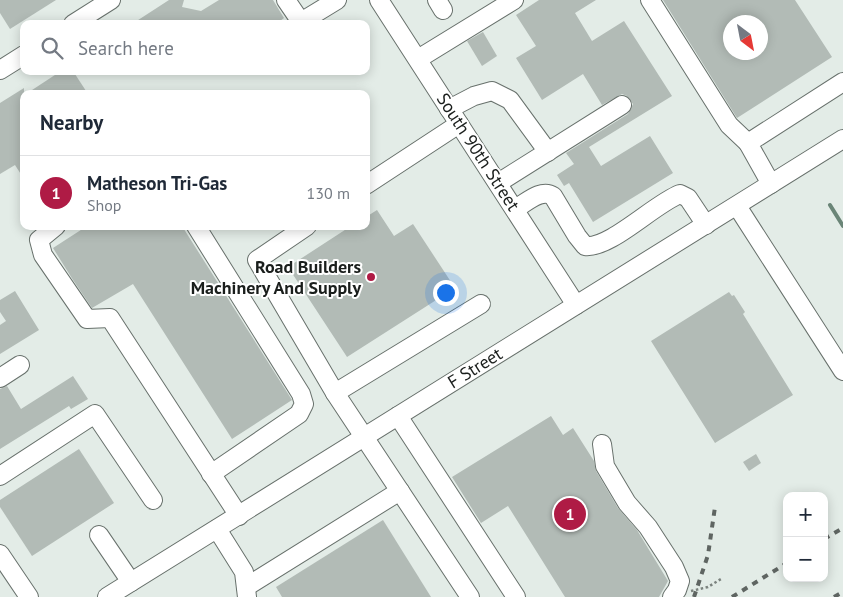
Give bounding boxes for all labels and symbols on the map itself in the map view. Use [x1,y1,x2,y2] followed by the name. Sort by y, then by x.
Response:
[723,15,768,60] north arrow
[432,88,525,215] street label: South 90th Street
[191,255,361,299] place label: Road Builders Machinery And Supply
[365,271,377,283] marker: Road Builders Machinery And Supply
[433,280,459,306] your location
[443,342,506,393] street label: F Street
[554,495,586,533] pin: 1

